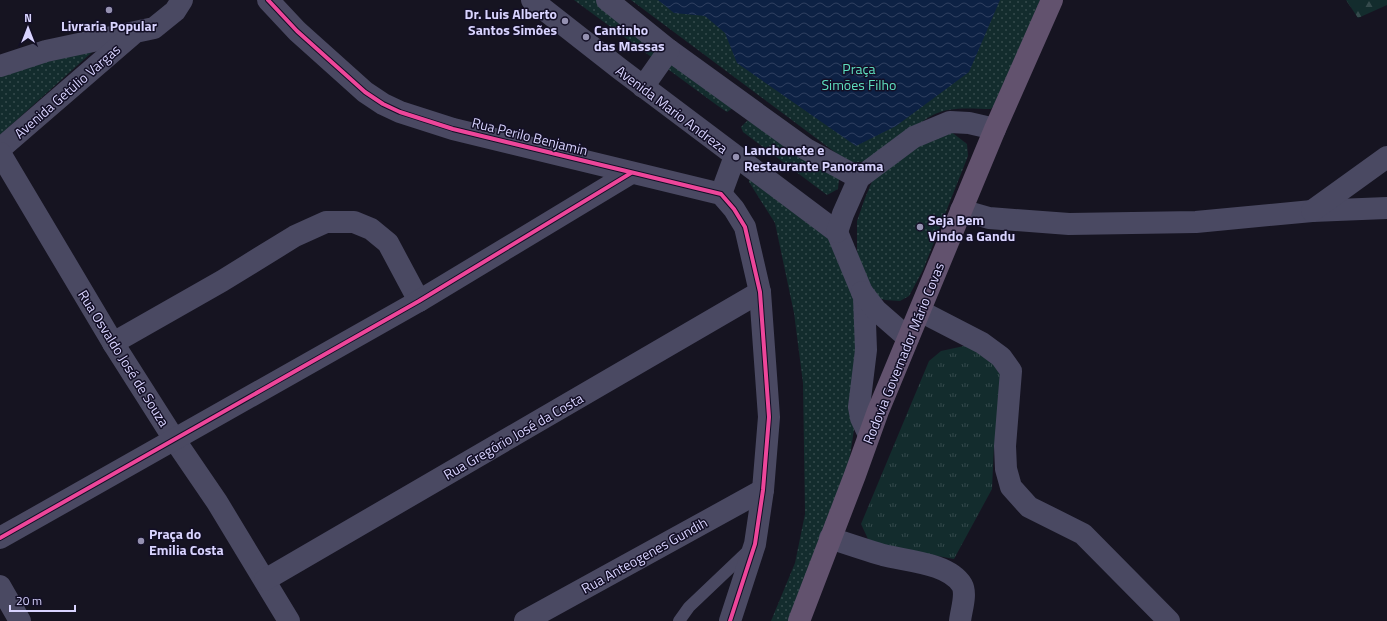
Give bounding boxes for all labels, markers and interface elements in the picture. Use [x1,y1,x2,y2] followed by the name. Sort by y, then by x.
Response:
[465,3,557,40] place label: Dr. Luis Alberto Santos Simões
[104,5,114,15] marker: Livraria Popular
[8,8,48,48] north arrow
[24,10,32,26] text: N
[61,15,157,36] place label: Livraria Popular
[560,16,570,26] marker: Dr. Luis Alberto Santos Simões
[594,19,665,56] place label: Cantinho das Massas
[581,32,591,42] marker: Cantinho das Massas
[9,39,125,143] street label: Avenida Getúlio Vargas
[822,58,896,95] park label: Praça Simões Filho
[612,60,732,158] street label: Avenida Mario Andreza
[470,111,590,161] street label: Rua Perilo Benjamin
[744,139,884,176] place label: Lanchonete e Restaurante Panorama
[731,152,741,162] marker: Lanchonete e Restaurante Panorama
[928,209,1015,246] place label: Seja Bem Vindo a Gandu
[915,222,925,232] marker: Seja Bem Vindo a Gandu
[857,259,949,447] street label: Rodovia Governador Mário Covas
[73,285,175,431] street label: Rua Osvaldo José de Souza
[439,387,587,485] street label: Rua Gregório José da Costa
[577,512,711,598] street label: Rua Anteogenes Gundih
[149,523,224,560] place label: Praça do Emilia Costa
[136,536,146,546] marker: Praça do Emilia Costa
[10,587,75,613] scale bar
[16,591,42,610] text: 20 m

